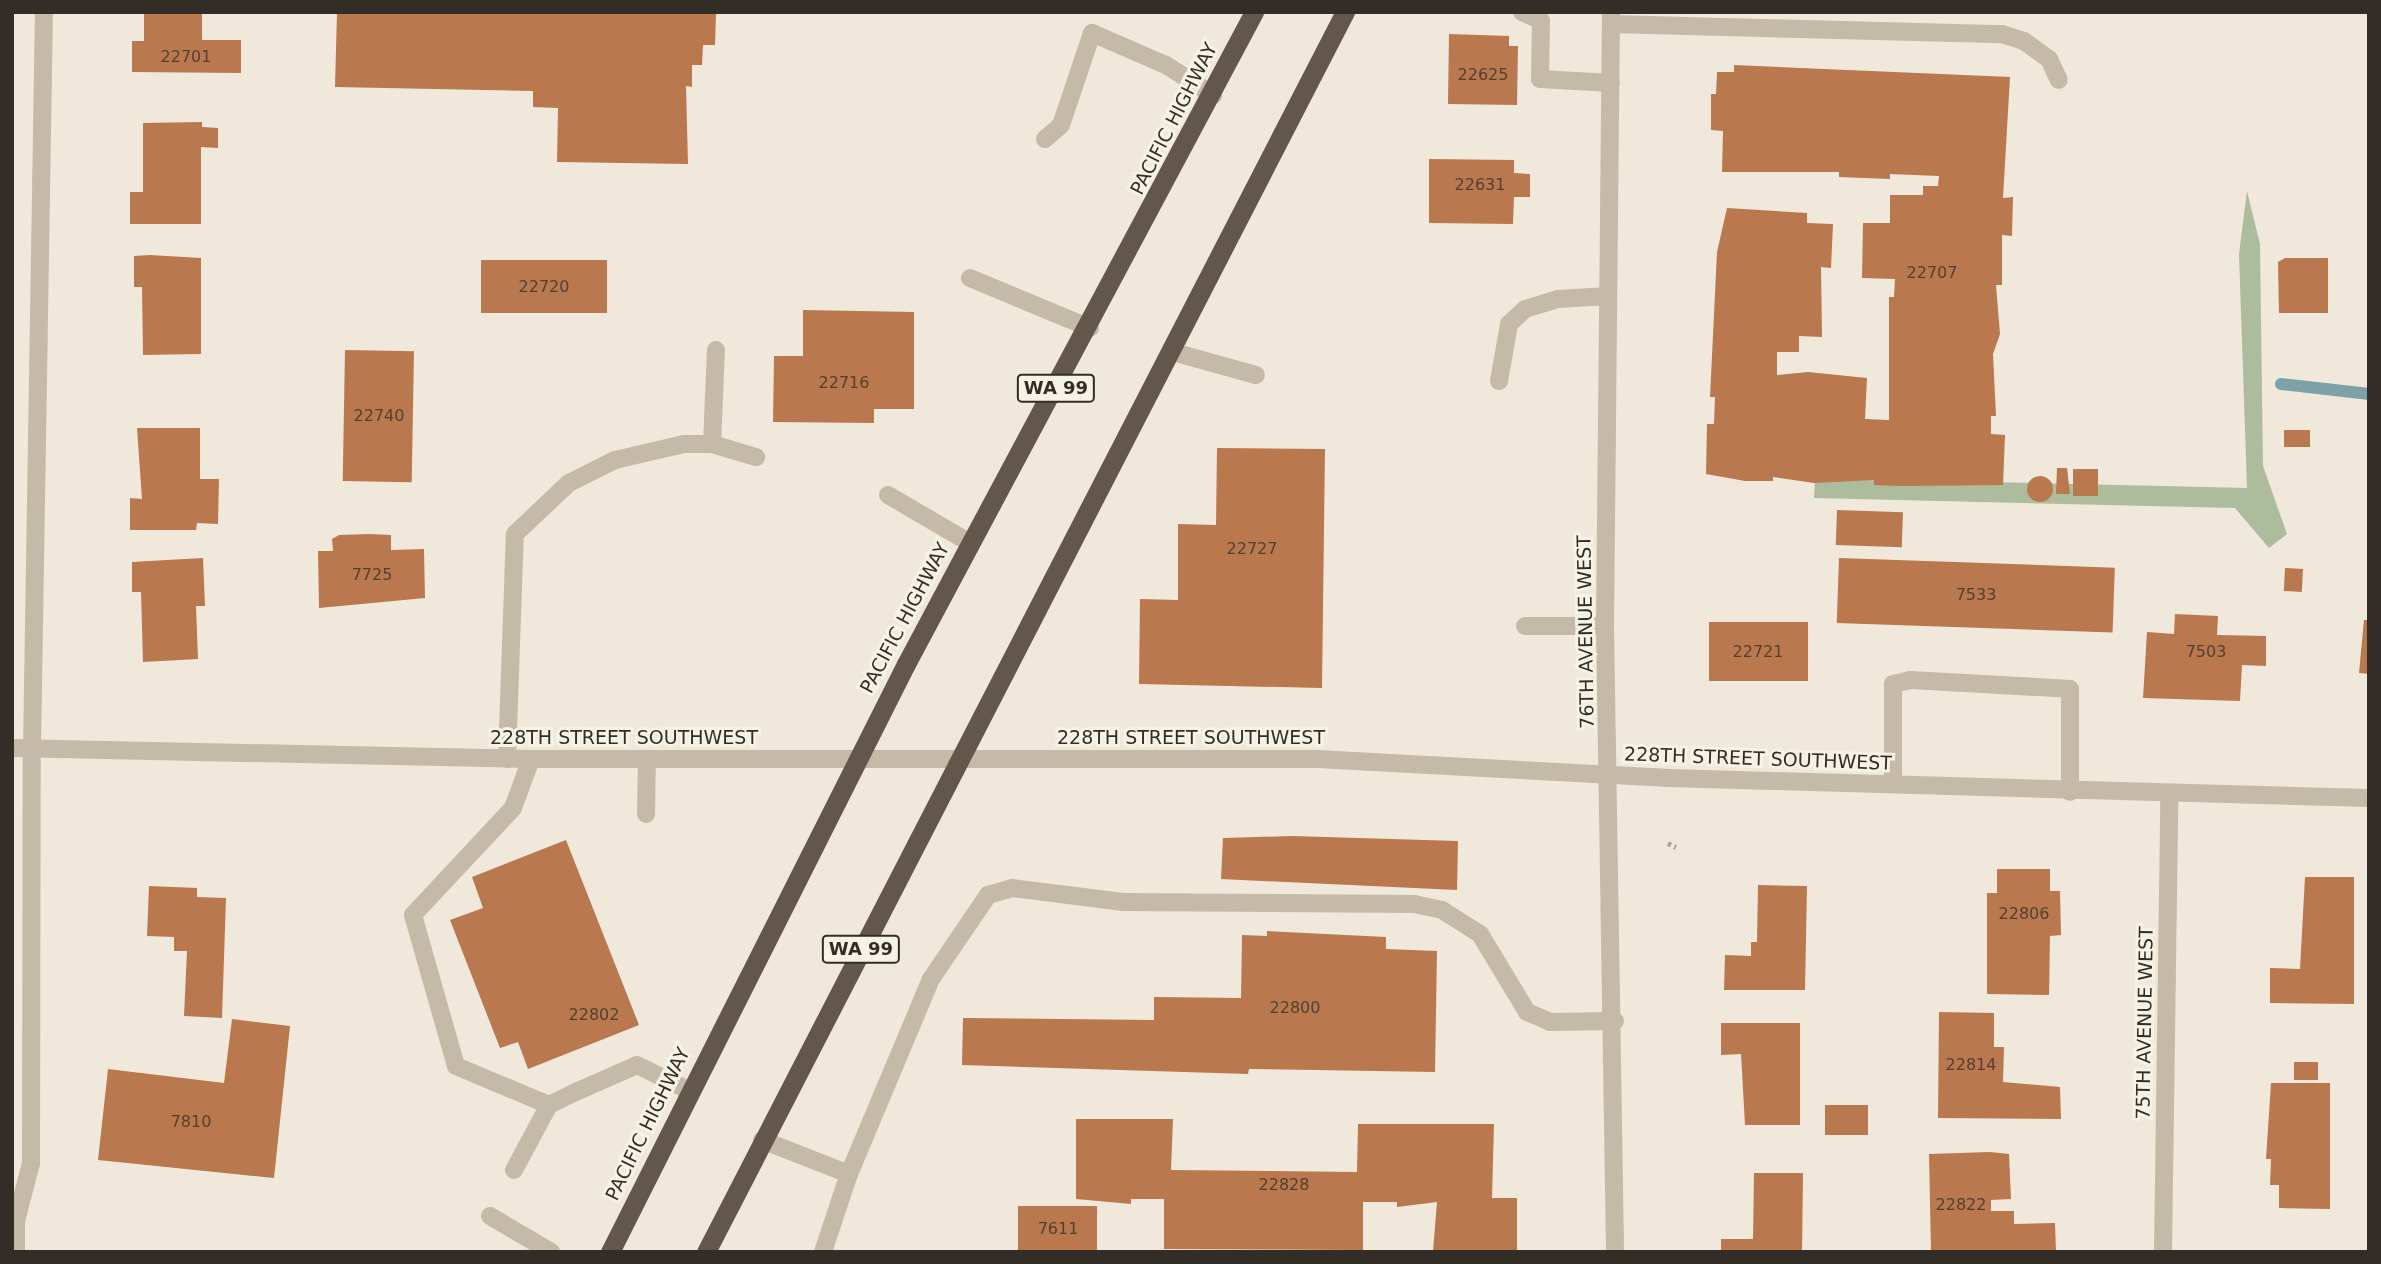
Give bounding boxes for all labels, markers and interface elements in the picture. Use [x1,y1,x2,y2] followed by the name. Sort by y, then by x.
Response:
[1126,39,1222,199] street label: PACIFIC HIGHWAY
[161,47,211,67] house number: 22701
[1458,65,1508,85] house number: 22625
[1455,175,1505,195] house number: 22631
[1907,263,1957,283] house number: 22707
[519,277,569,297] house number: 22720
[819,373,869,393] house number: 22716
[1016,374,1096,402] road number: WA 99
[354,406,404,426] house number: 22740
[1573,535,1599,729] street label: 76TH AVENUE WEST
[856,539,954,697] street label: PACIFIC HIGHWAY
[1227,539,1277,559] house number: 22727
[352,565,392,585] house number: 7725
[1956,585,1996,605] house number: 7533
[1733,642,1783,662] house number: 22721
[2186,642,2226,662] house number: 7503
[490,727,758,749] street label: 228TH STREET SOUTHWEST
[1057,727,1325,749] street label: 228TH STREET SOUTHWEST
[1624,743,1892,775] street label: 228TH STREET SOUTHWEST
[1999,904,2049,924] house number: 22806
[2132,926,2158,1120] street label: 75TH AVENUE WEST
[821,934,901,964] road number: WA 99
[1270,998,1320,1018] house number: 22800
[569,1005,619,1025] house number: 22802
[601,1044,695,1204] street label: PACIFIC HIGHWAY
[1946,1055,1996,1075] house number: 22814
[171,1112,211,1132] house number: 7810
[1259,1175,1309,1195] house number: 22828
[1936,1195,1986,1215] house number: 22822
[1038,1219,1078,1239] house number: 7611

